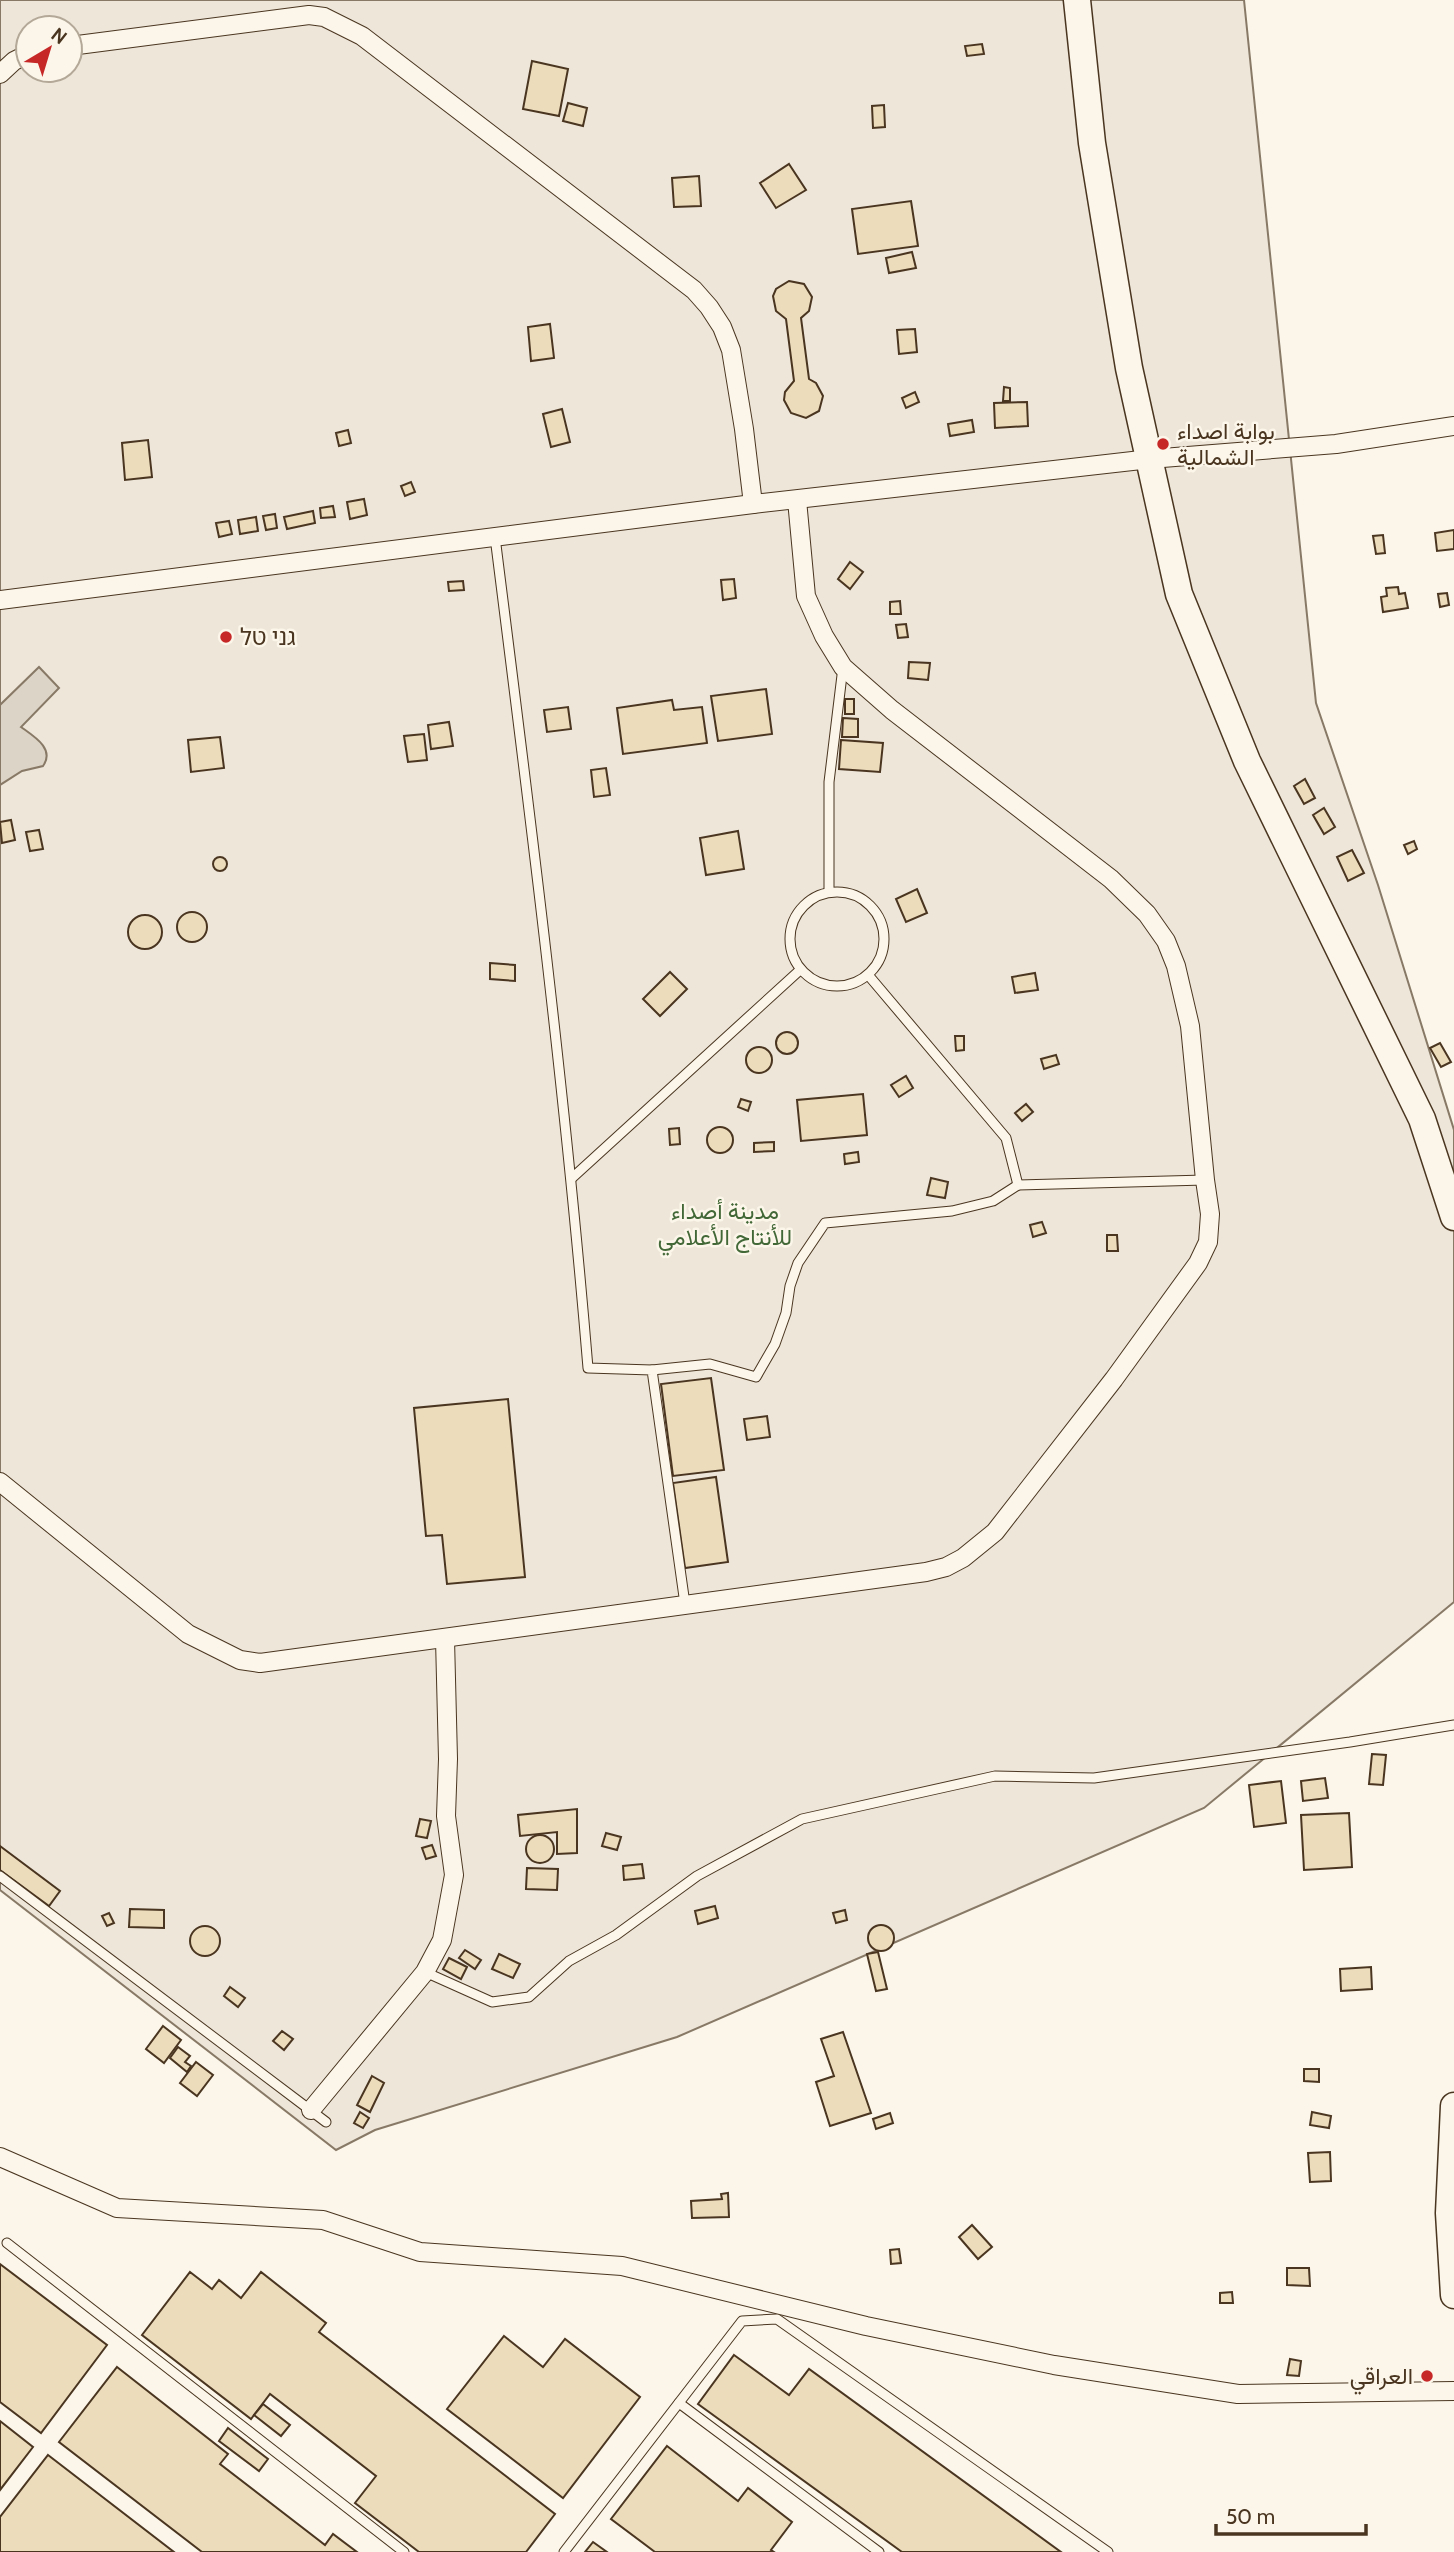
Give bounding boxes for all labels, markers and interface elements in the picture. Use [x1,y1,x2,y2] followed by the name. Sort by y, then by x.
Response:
[14,14,84,84] north arrow
[47,23,72,49] text: N
[1177,417,1275,471] place label: بوابة اصداء الشمالية
[1155,436,1171,452] marker: بوابة اصداء الشمالية
[240,623,296,651] place label: גני טל
[218,629,234,645] marker: גני טל
[658,1197,792,1256] park label: مدينة أصداء للأنتاج الأعلامي
[1350,2362,1413,2395] place label: العراقي
[1419,2368,1435,2384] marker: العراقي
[1216,2492,1366,2536] scale bar
[1226,2504,1275,2529] text: 50 m

